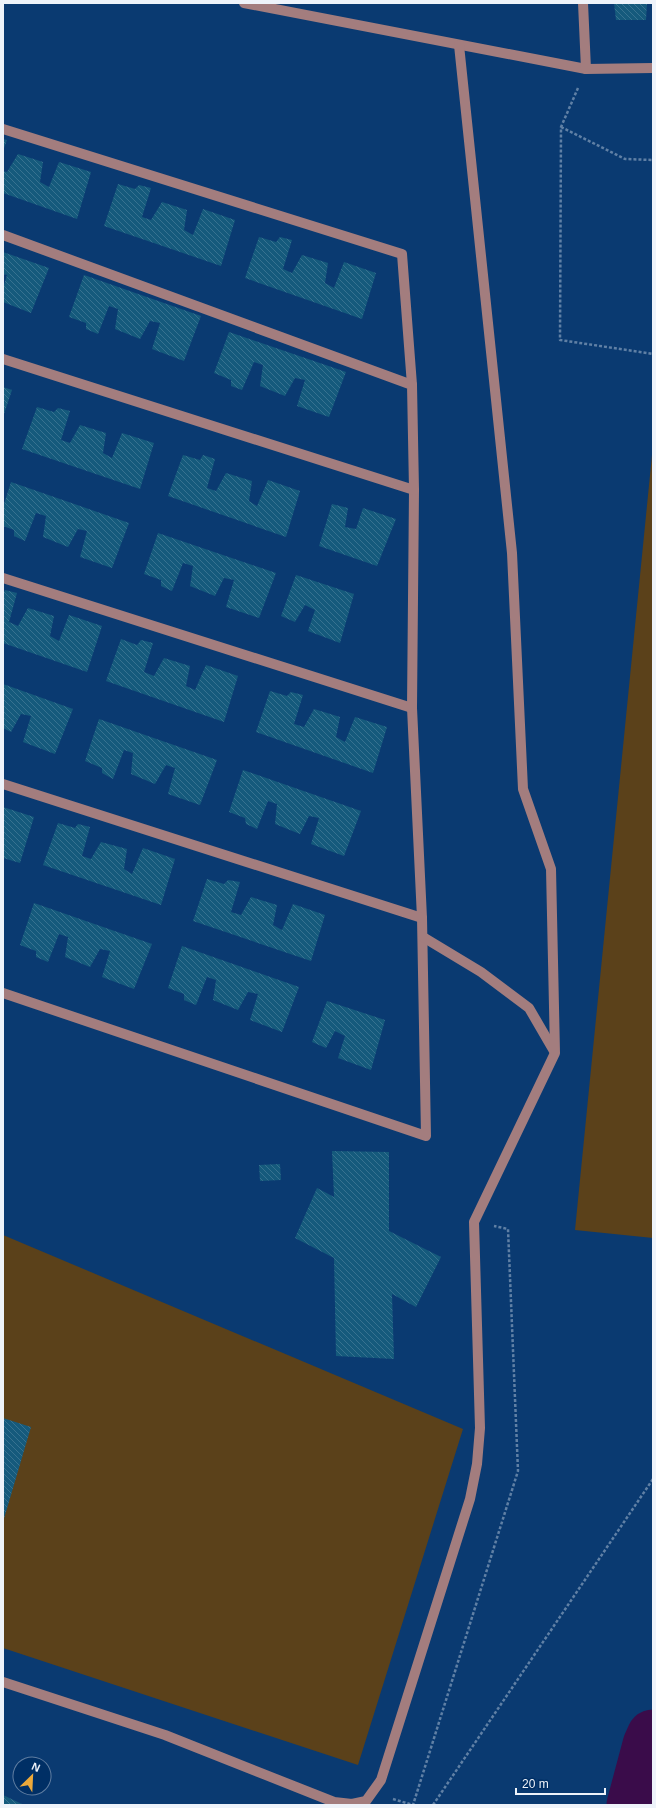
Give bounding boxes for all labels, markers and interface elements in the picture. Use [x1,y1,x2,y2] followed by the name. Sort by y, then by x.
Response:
[12,1756,52,1796] north arrow
[30,1760,42,1774] text: N
[516,1770,605,1796] scale bar
[522,1777,549,1791] text: 20 m

